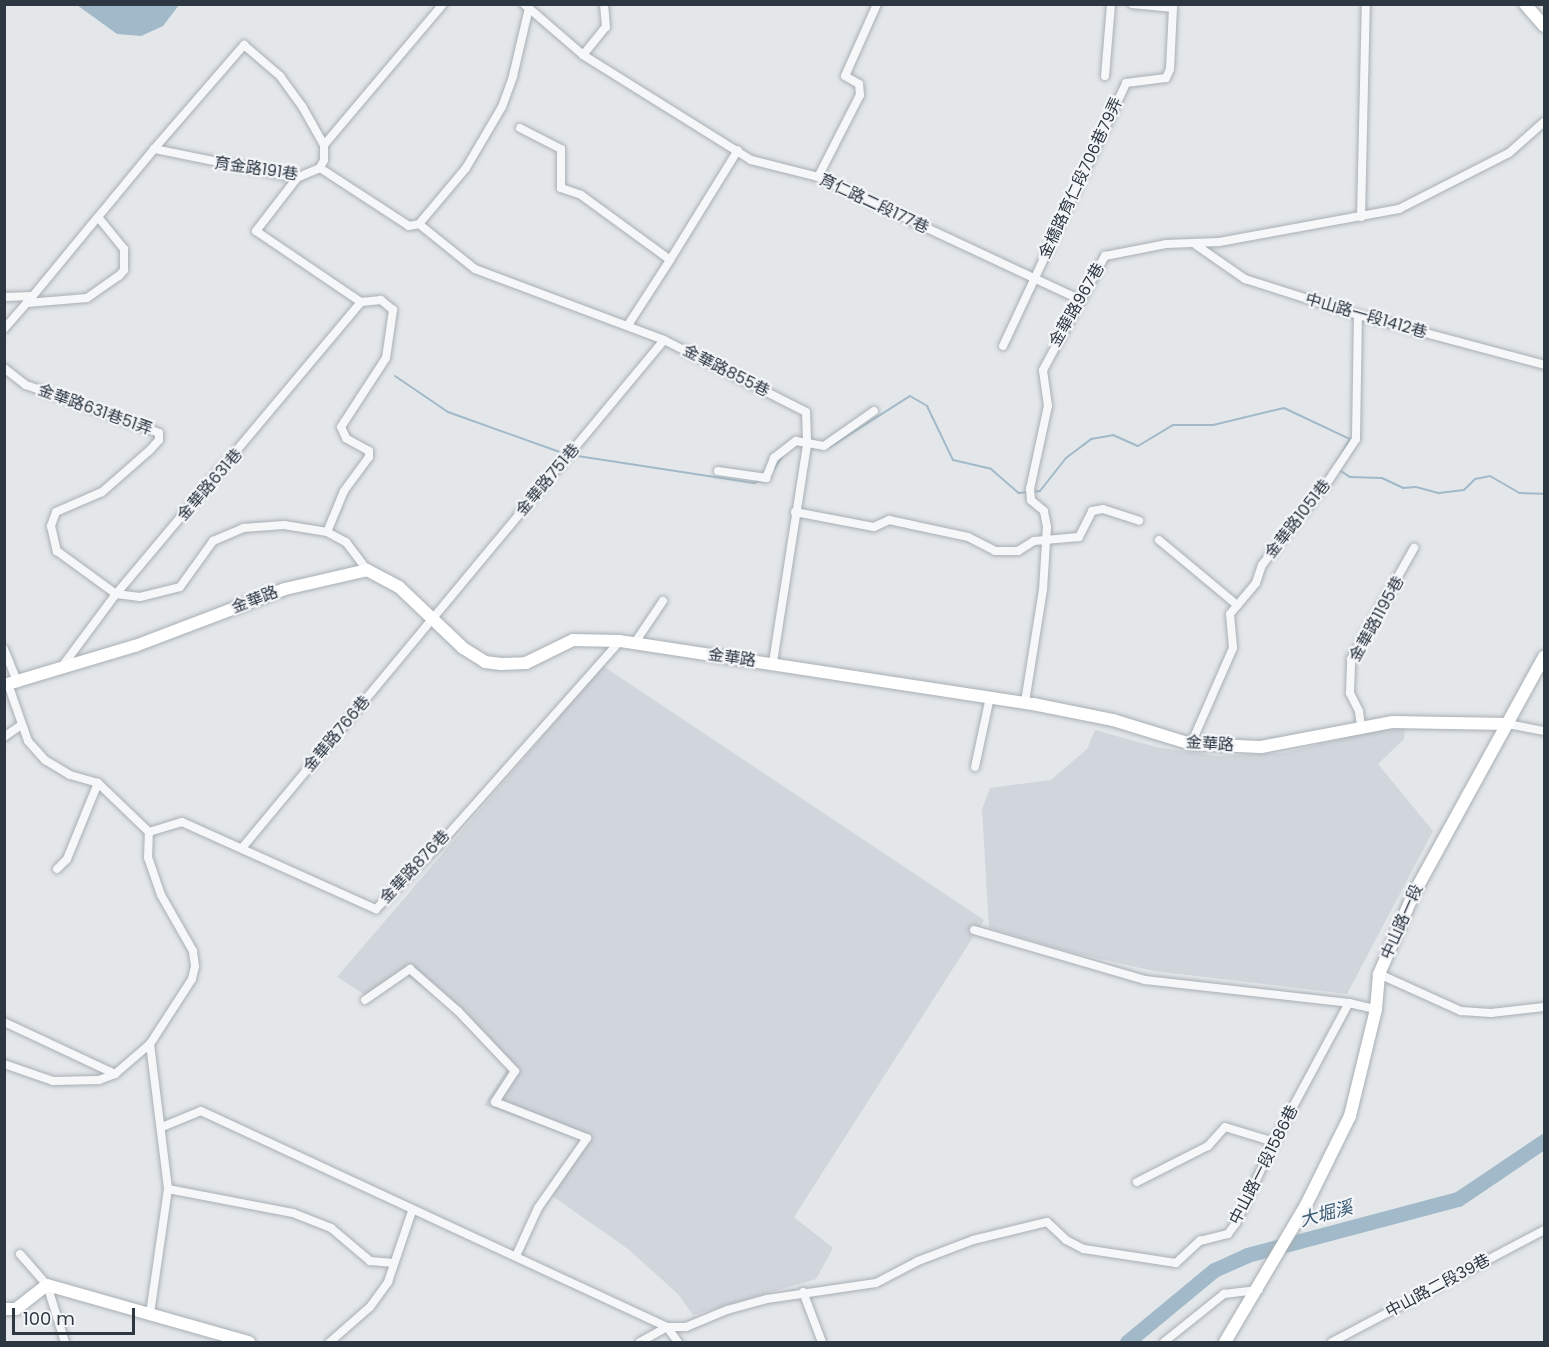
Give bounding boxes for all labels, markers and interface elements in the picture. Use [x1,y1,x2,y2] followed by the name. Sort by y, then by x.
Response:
[1035,94,1127,262] street label: 金橋路育仁段706巷79弄
[213,154,299,184] street label: 育金路191巷
[816,170,932,238] street label: 育仁路二段177巷
[1045,260,1109,350] street label: 金華路967巷
[1303,289,1429,343] street label: 中山路一段1412巷
[680,341,772,401] street label: 金華路855巷
[35,380,155,440] street label: 金華路631巷51弄
[512,440,584,520] street label: 金華路751巷
[174,445,246,525] street label: 金華路631巷
[1261,476,1335,562] street label: 金華路1051巷
[1346,573,1408,665] street label: 金華路1195巷
[229,582,281,618] street label: 金華路
[707,645,757,671] street label: 金華路
[300,692,374,776] street label: 金華路766巷
[1185,733,1235,755] street label: 金華路
[376,826,454,908] street label: 金華路876巷
[1377,882,1427,962] street label: 中山路一段
[1226,1102,1302,1228] street label: 中山路一段1586巷
[1297,1197,1355,1231] water label: 大堀溪
[1383,1250,1493,1322] street label: 中山路二段39巷
[15,1296,138,1334] scale bar
[23,1306,75,1331] text: 100 m

